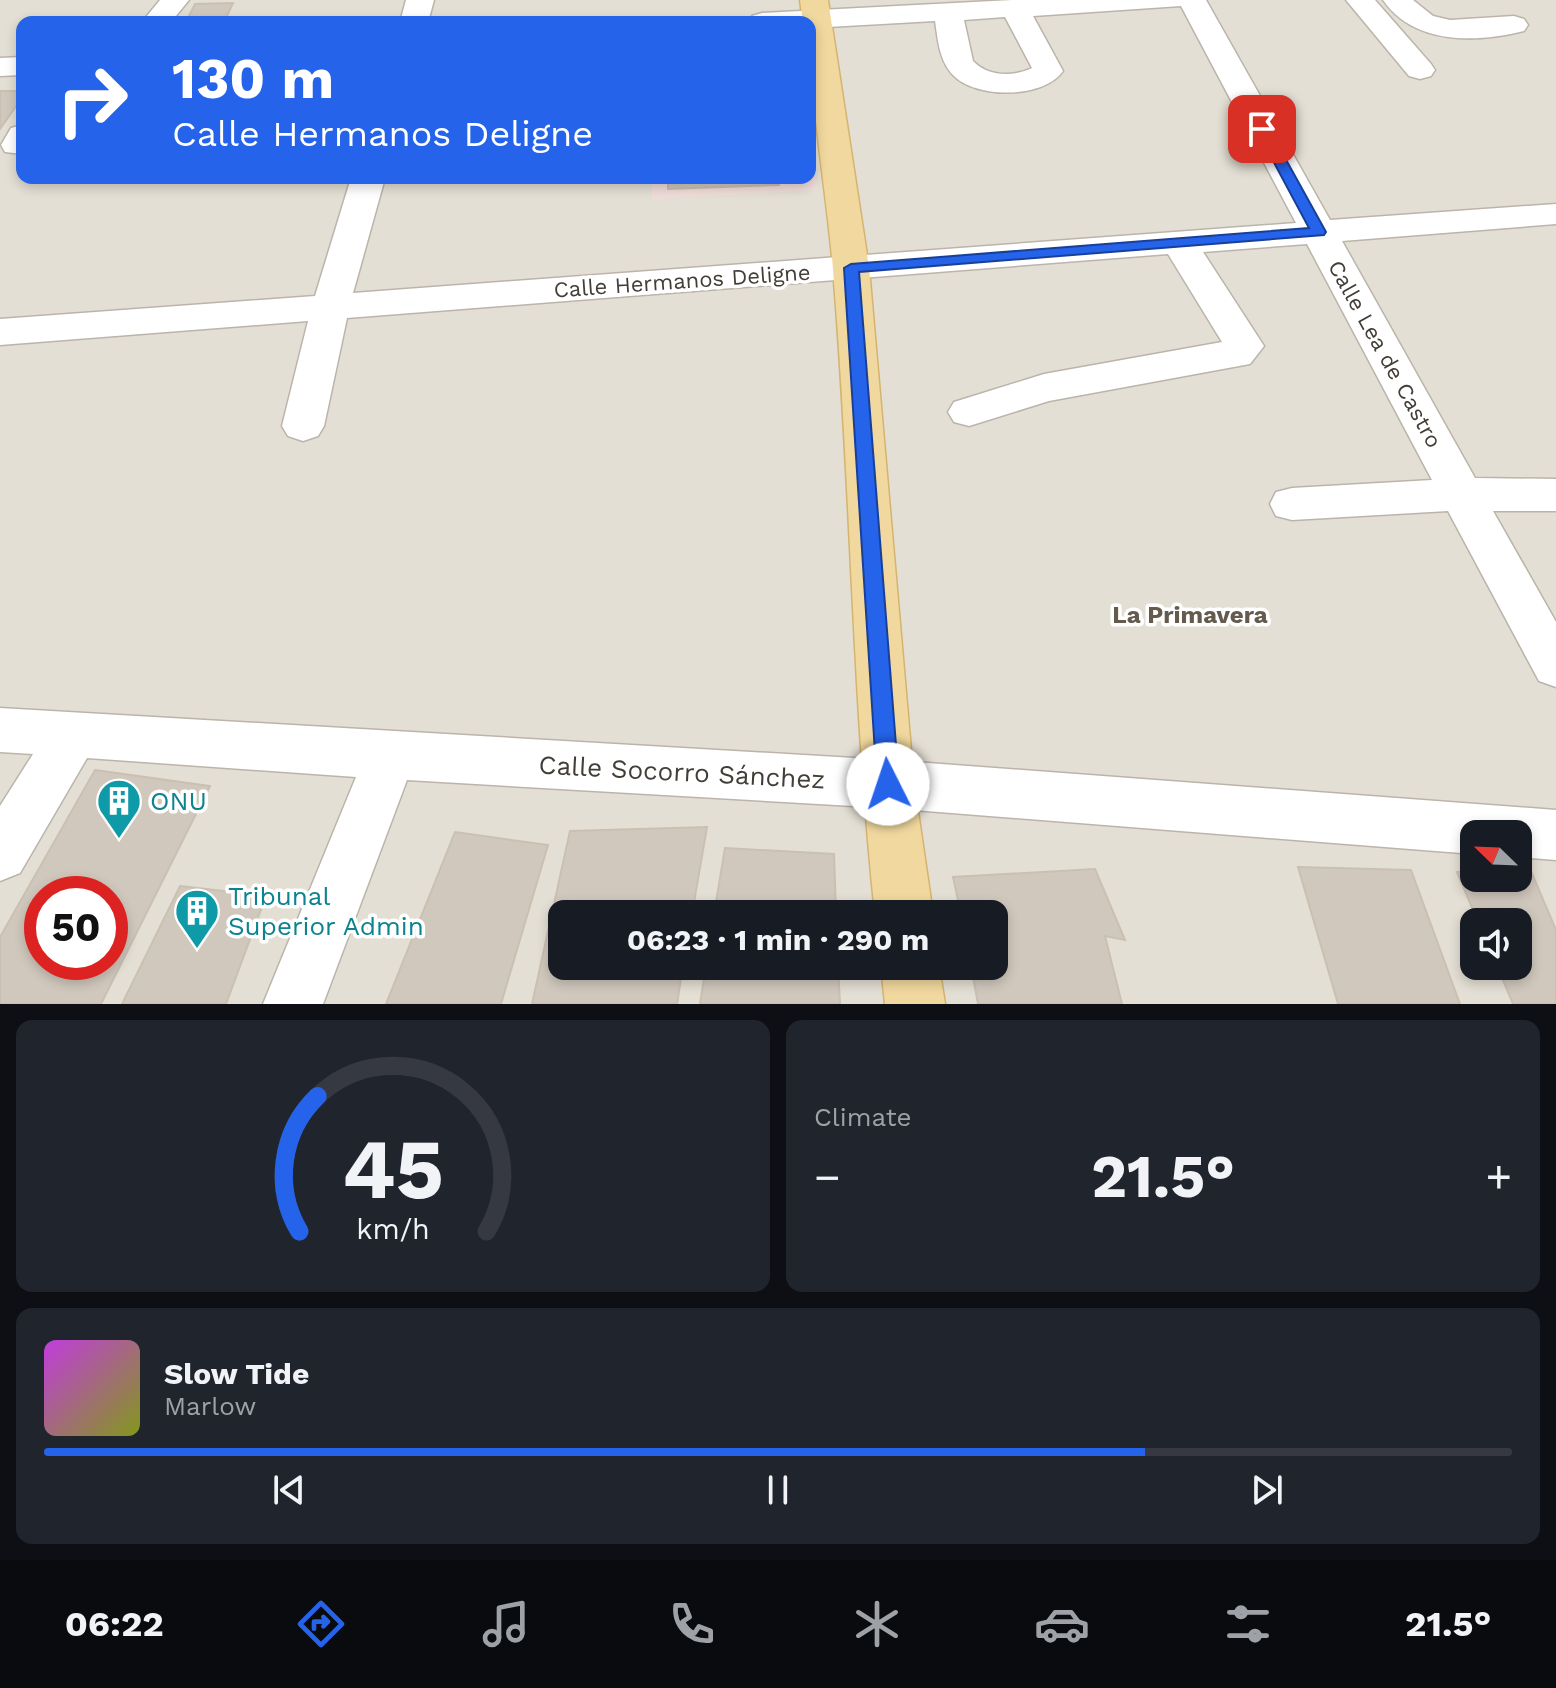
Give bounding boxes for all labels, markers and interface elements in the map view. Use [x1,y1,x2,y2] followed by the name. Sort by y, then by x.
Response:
[172,46,334,112] text: 130 m
[40,48,144,152] icon: right
[1228,95,1296,163] pin
[1240,107,1284,151] icon: arrive
[172,113,593,155] text: Calle Hermanos Deligne
[1323,256,1447,452] street label: Calle Lea de Castro
[553,260,811,302] street label: Calle Hermanos Deligne
[1112,601,1268,629] district label: La Primavera
[846,742,930,826] position arrow
[538,750,826,794] street label: Calle Socorro Sánchez
[95,777,143,840] building icon: ONU
[150,786,207,816] place label: ONU
[1460,820,1532,892] north arrow
[1460,820,1532,980] map controls
[24,876,128,980] speed limit sign: 50
[228,881,424,941] place label: Tribunal Superior Admin
[173,887,221,950] building icon: Tribunal Superior Admin
[1460,908,1532,980] button: sound
[627,922,929,957] text: 06:23 · 1 min · 290 m
[814,1102,912,1132] text: Climate
[342,1121,444,1218] text: 45
[1091,1141,1235,1212] text: 21.5°
[814,1151,841,1203] text: −
[1485,1151,1512,1203] text: +
[356,1212,430,1246] text: km/h
[164,1356,309,1391] text: Slow Tide
[164,1391,256,1421] text: Marlow
[267,1468,311,1512] icon: previous
[756,1468,800,1512] icon: pause
[1245,1468,1289,1512] icon: next
[293,1596,349,1652] icon: directions
[478,1596,534,1652] icon: music
[664,1596,720,1652] icon: phone
[849,1596,905,1652] icon: climate
[1034,1596,1090,1652] icon: car
[1220,1596,1276,1652] icon: filters
[65,1603,164,1645] text: 06:22
[1405,1603,1491,1645] text: 21.5°

